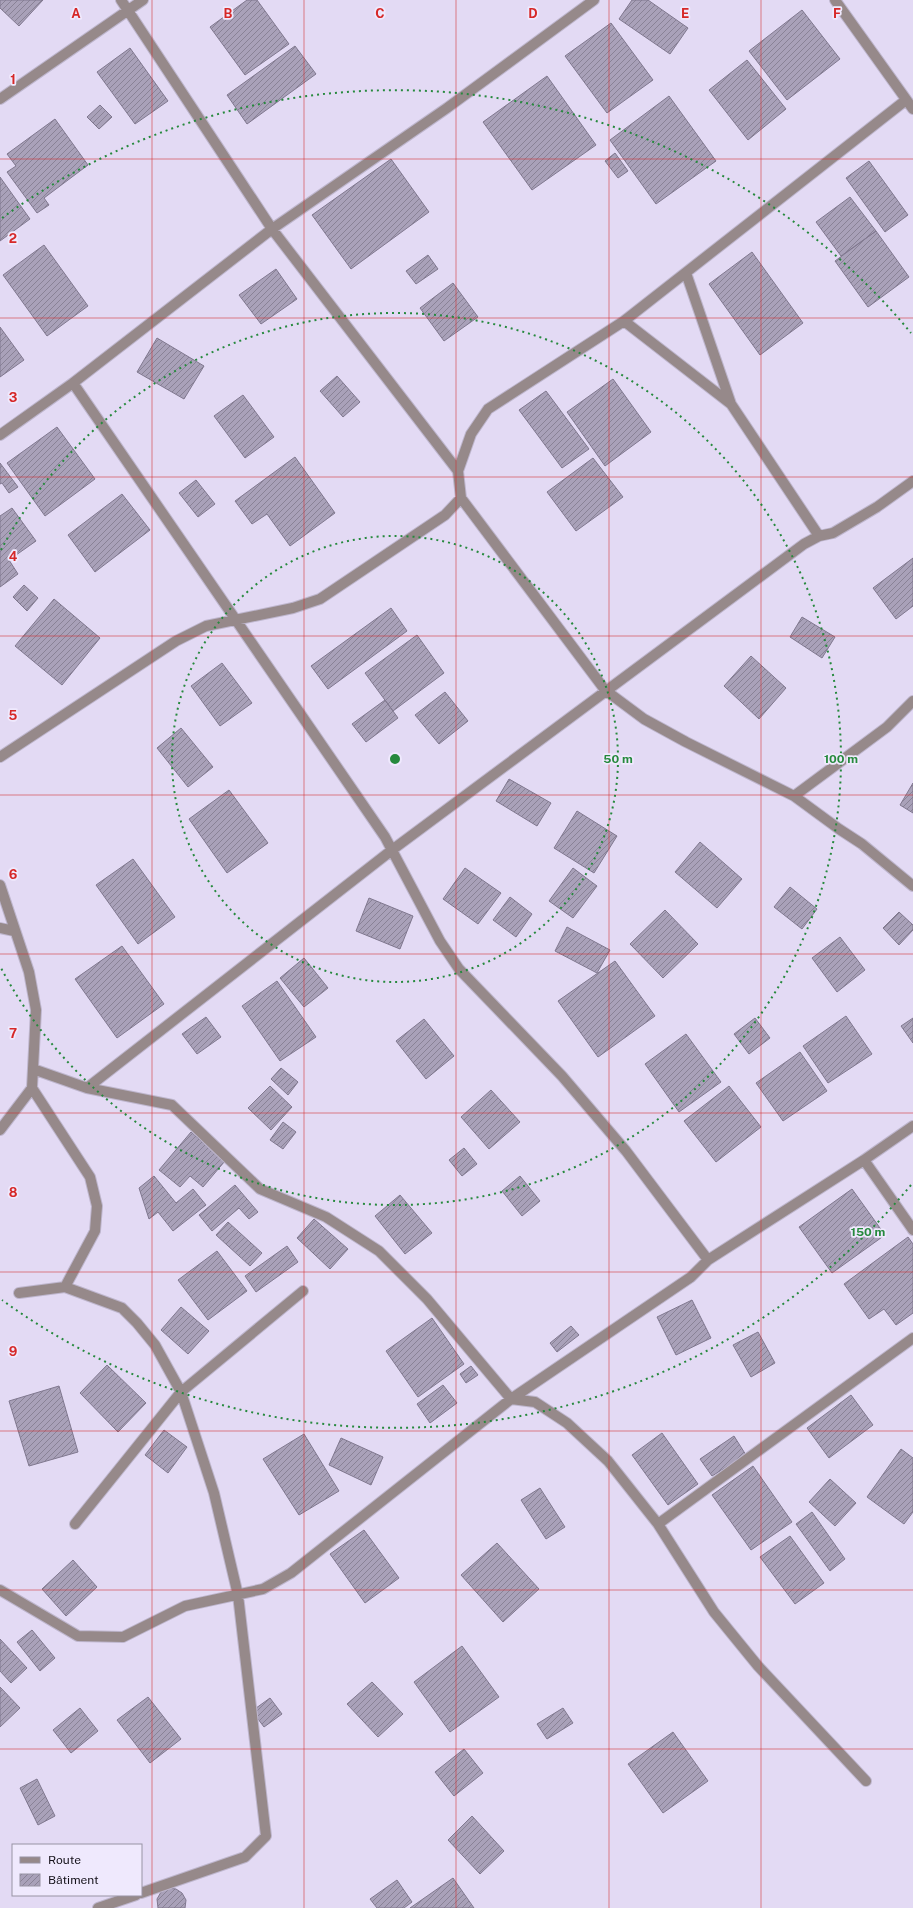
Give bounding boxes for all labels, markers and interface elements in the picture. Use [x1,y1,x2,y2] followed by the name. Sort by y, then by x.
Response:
[71,6,81,21] text: A
[224,6,233,21] text: B
[375,6,385,21] text: C
[528,6,538,21] text: D
[681,6,689,21] text: E
[833,6,841,21] text: F
[10,72,16,87] text: 1
[9,231,17,246] text: 2
[9,390,18,405] text: 3
[9,549,18,564] text: 4
[9,708,18,723] text: 5
[388,752,402,766] centre of rings
[603,752,633,766] text: 50 m
[824,752,858,766] text: 100 m
[9,867,18,882] text: 6
[9,1026,17,1041] text: 7
[9,1185,18,1200] text: 8
[851,1225,885,1239] text: 150 m
[9,1344,17,1359] text: 9
[12,1844,142,1896] legend
[48,1853,81,1867] text: Route
[48,1873,99,1887] text: Bâtiment

